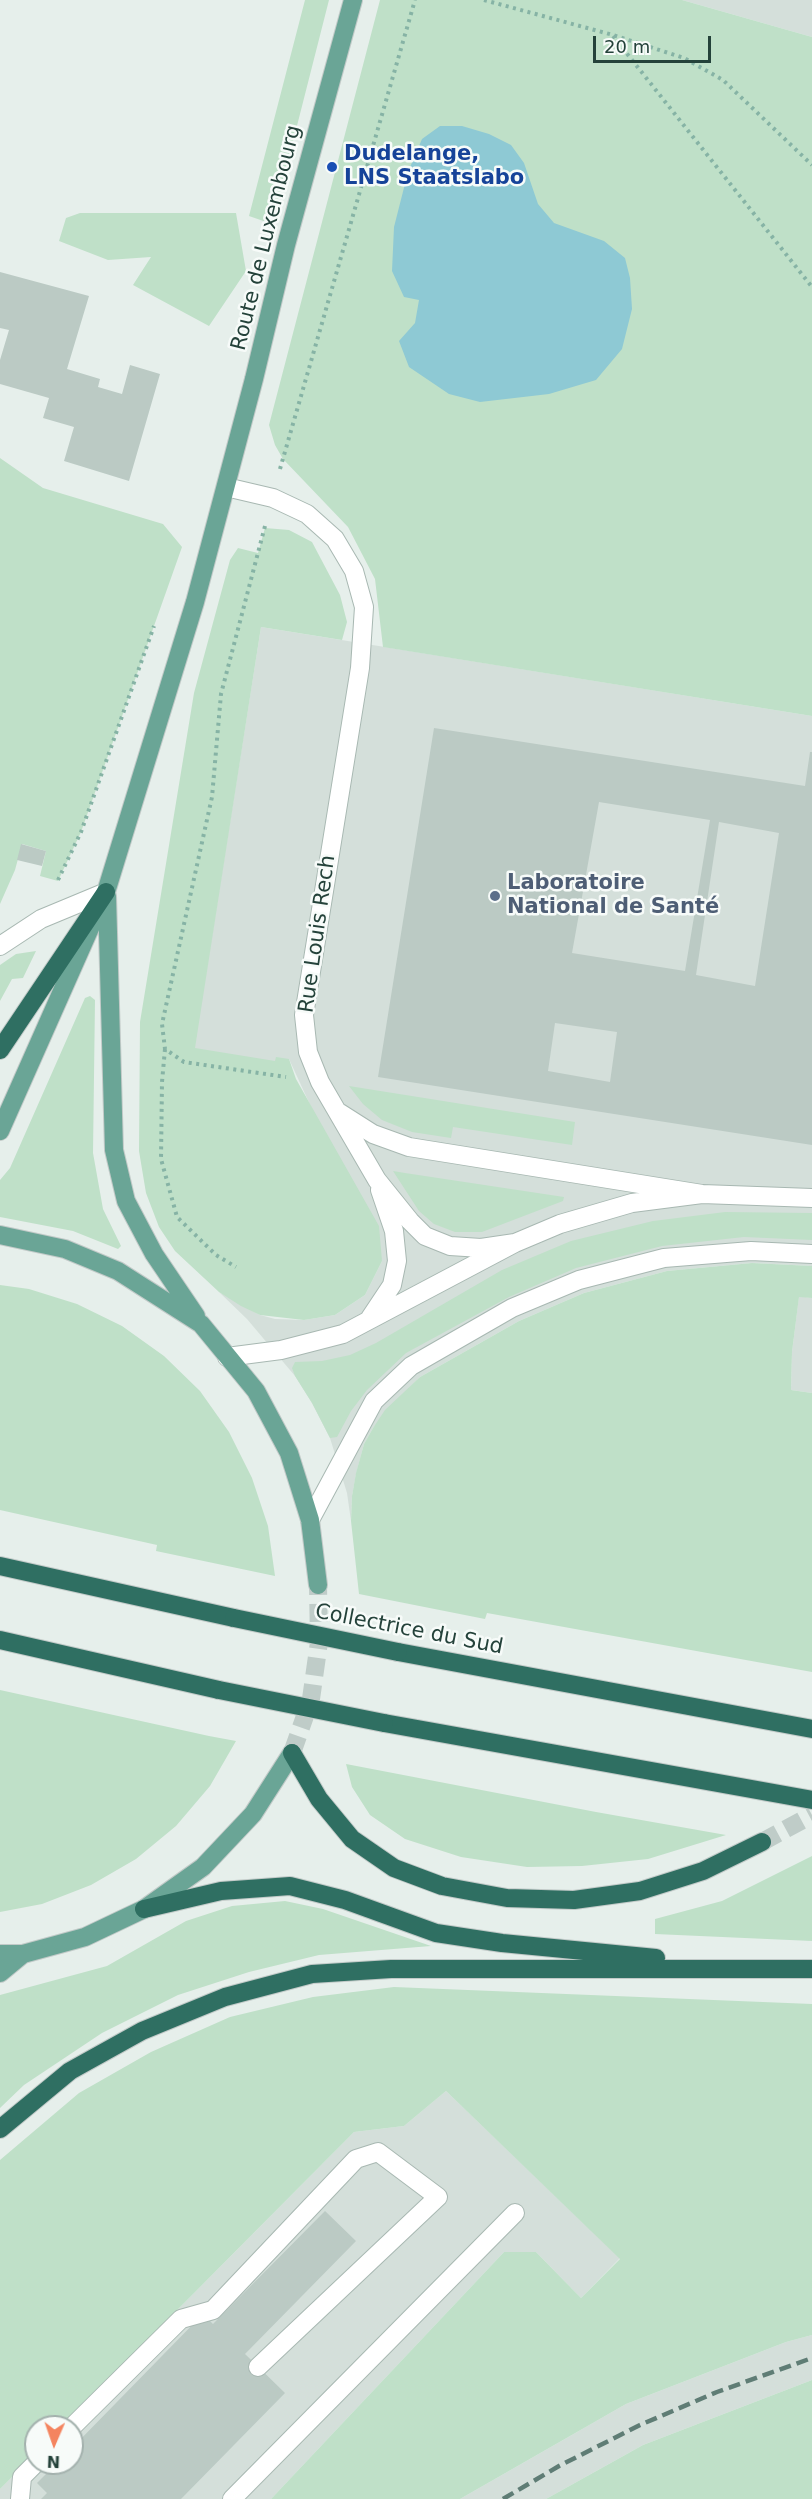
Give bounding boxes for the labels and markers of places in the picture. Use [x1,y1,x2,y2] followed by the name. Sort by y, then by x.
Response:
[344,142,524,192] place label: Dudelange, LNS Staatslabo
[325,160,339,174] marker: Dudelange, LNS Staatslabo
[507,871,719,921] place label: Laboratoire National de Santé
[488,889,502,903] marker: Laboratoire National de Santé

